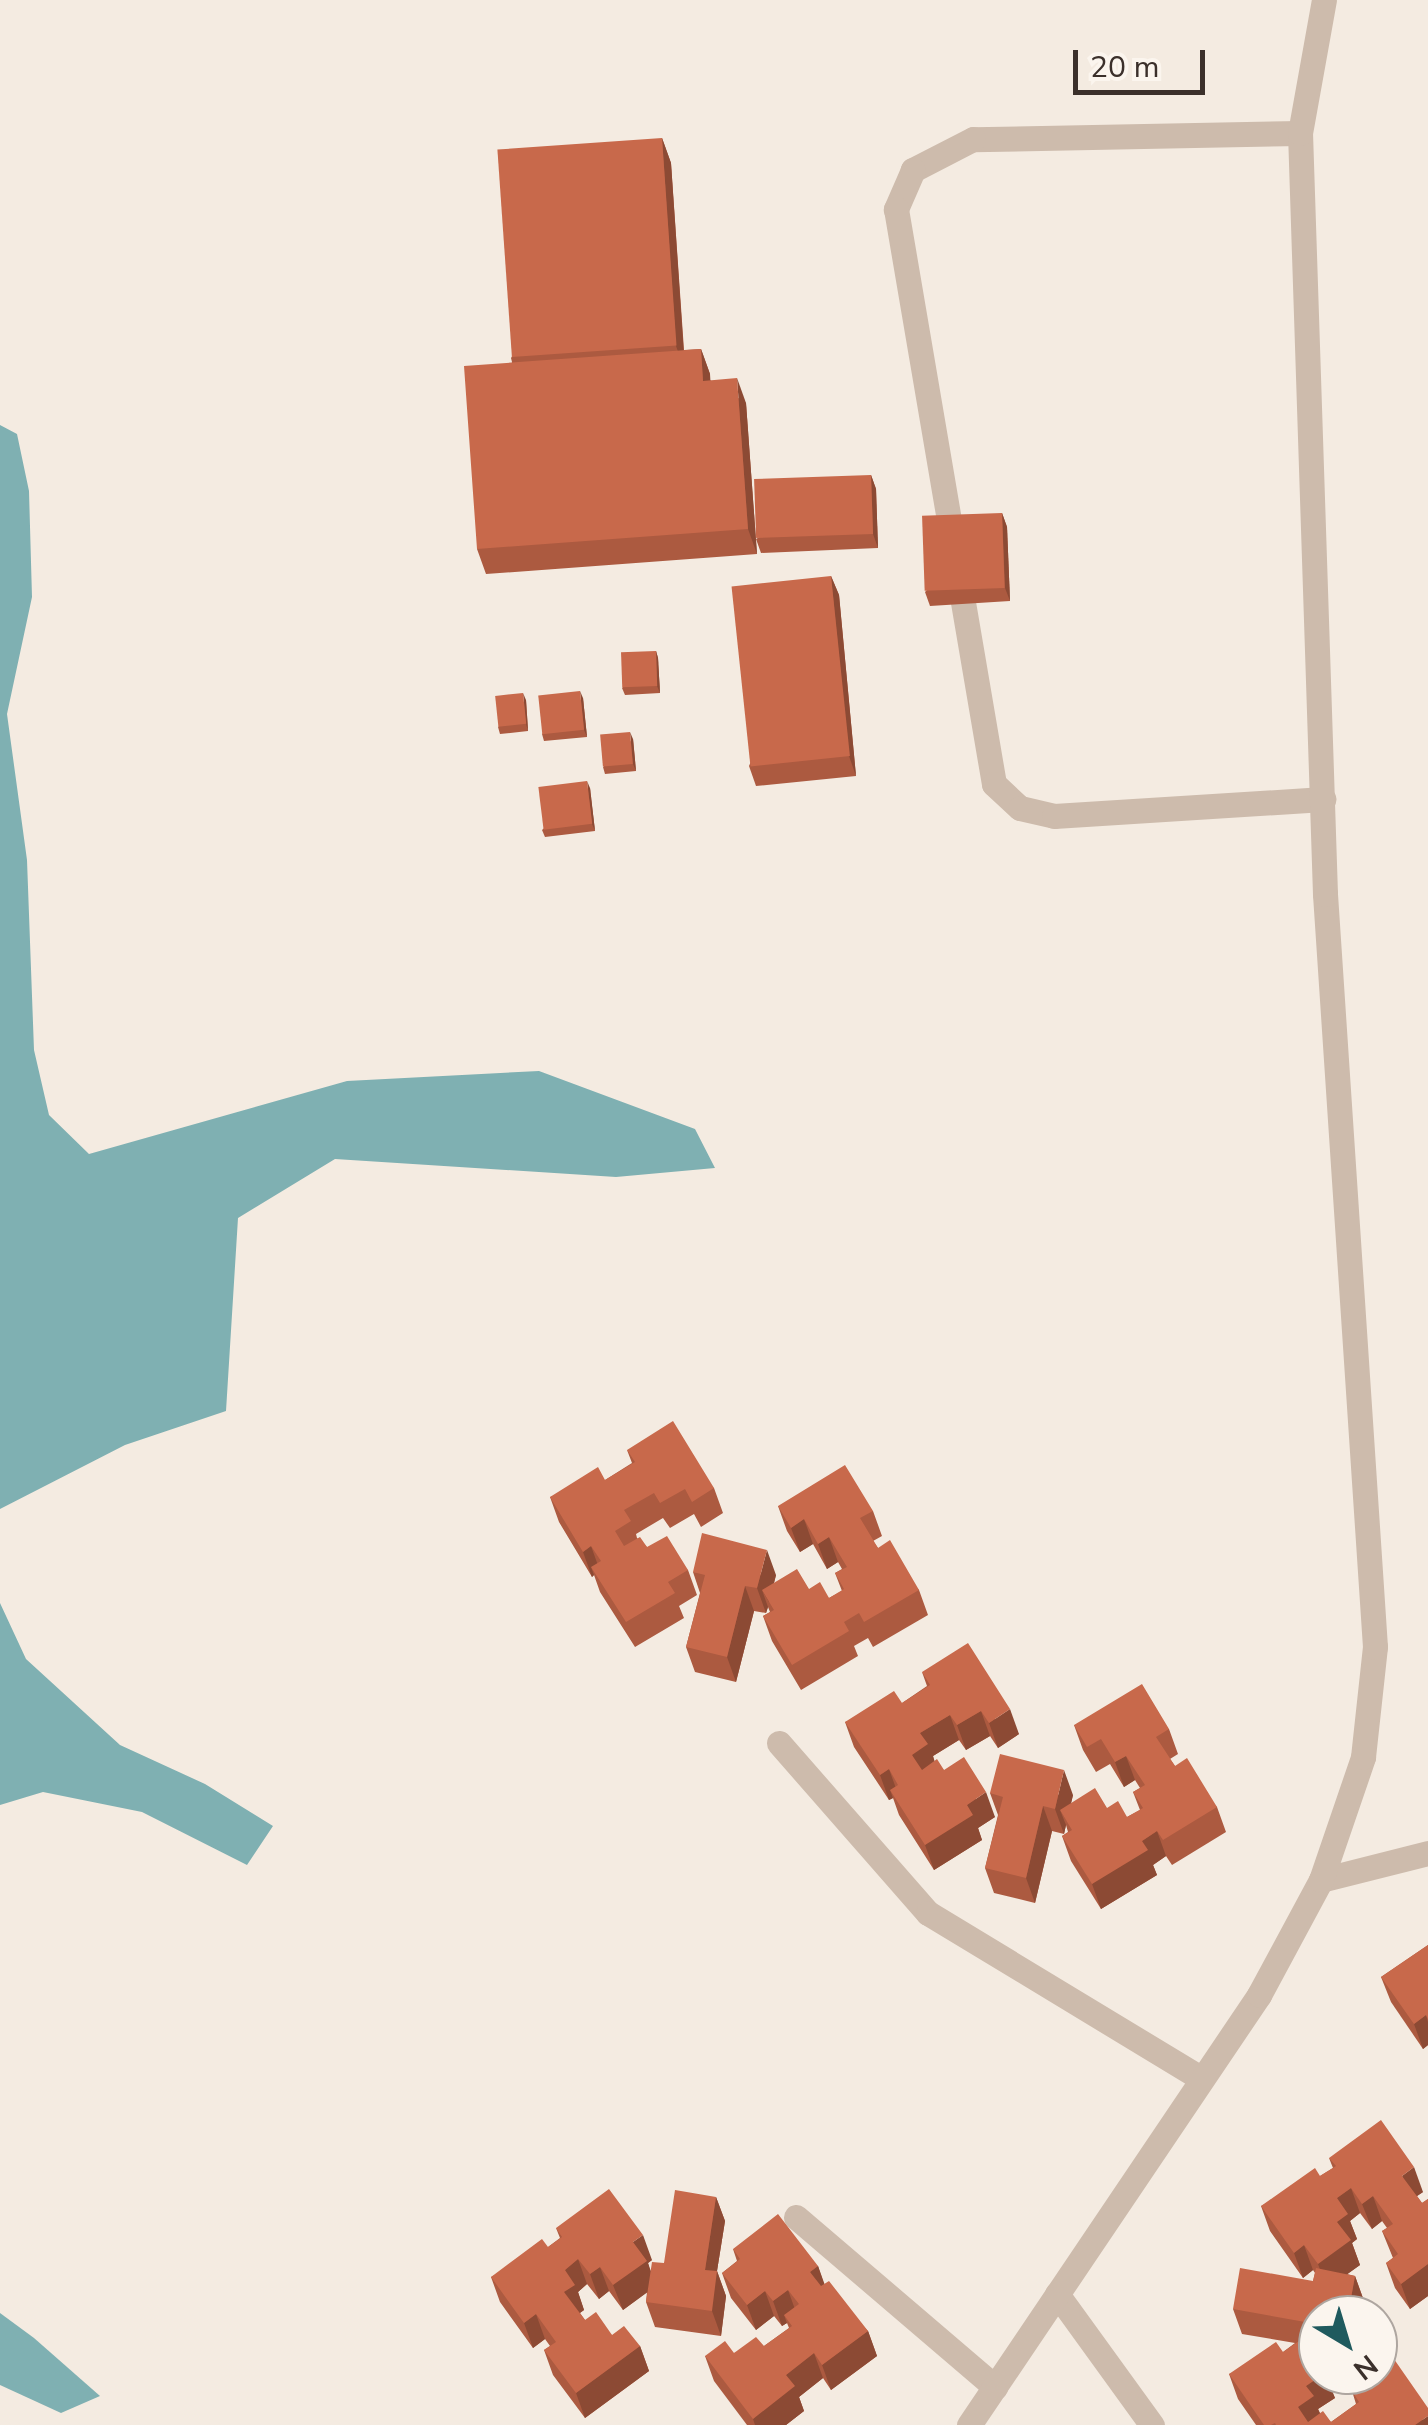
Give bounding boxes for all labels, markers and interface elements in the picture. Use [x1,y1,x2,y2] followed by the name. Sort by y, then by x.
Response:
[1078,30,1210,92] scale bar
[1090,47,1159,88] text: 20 m
[1298,2295,1398,2395] north arrow
[1345,2346,1385,2388] text: N

